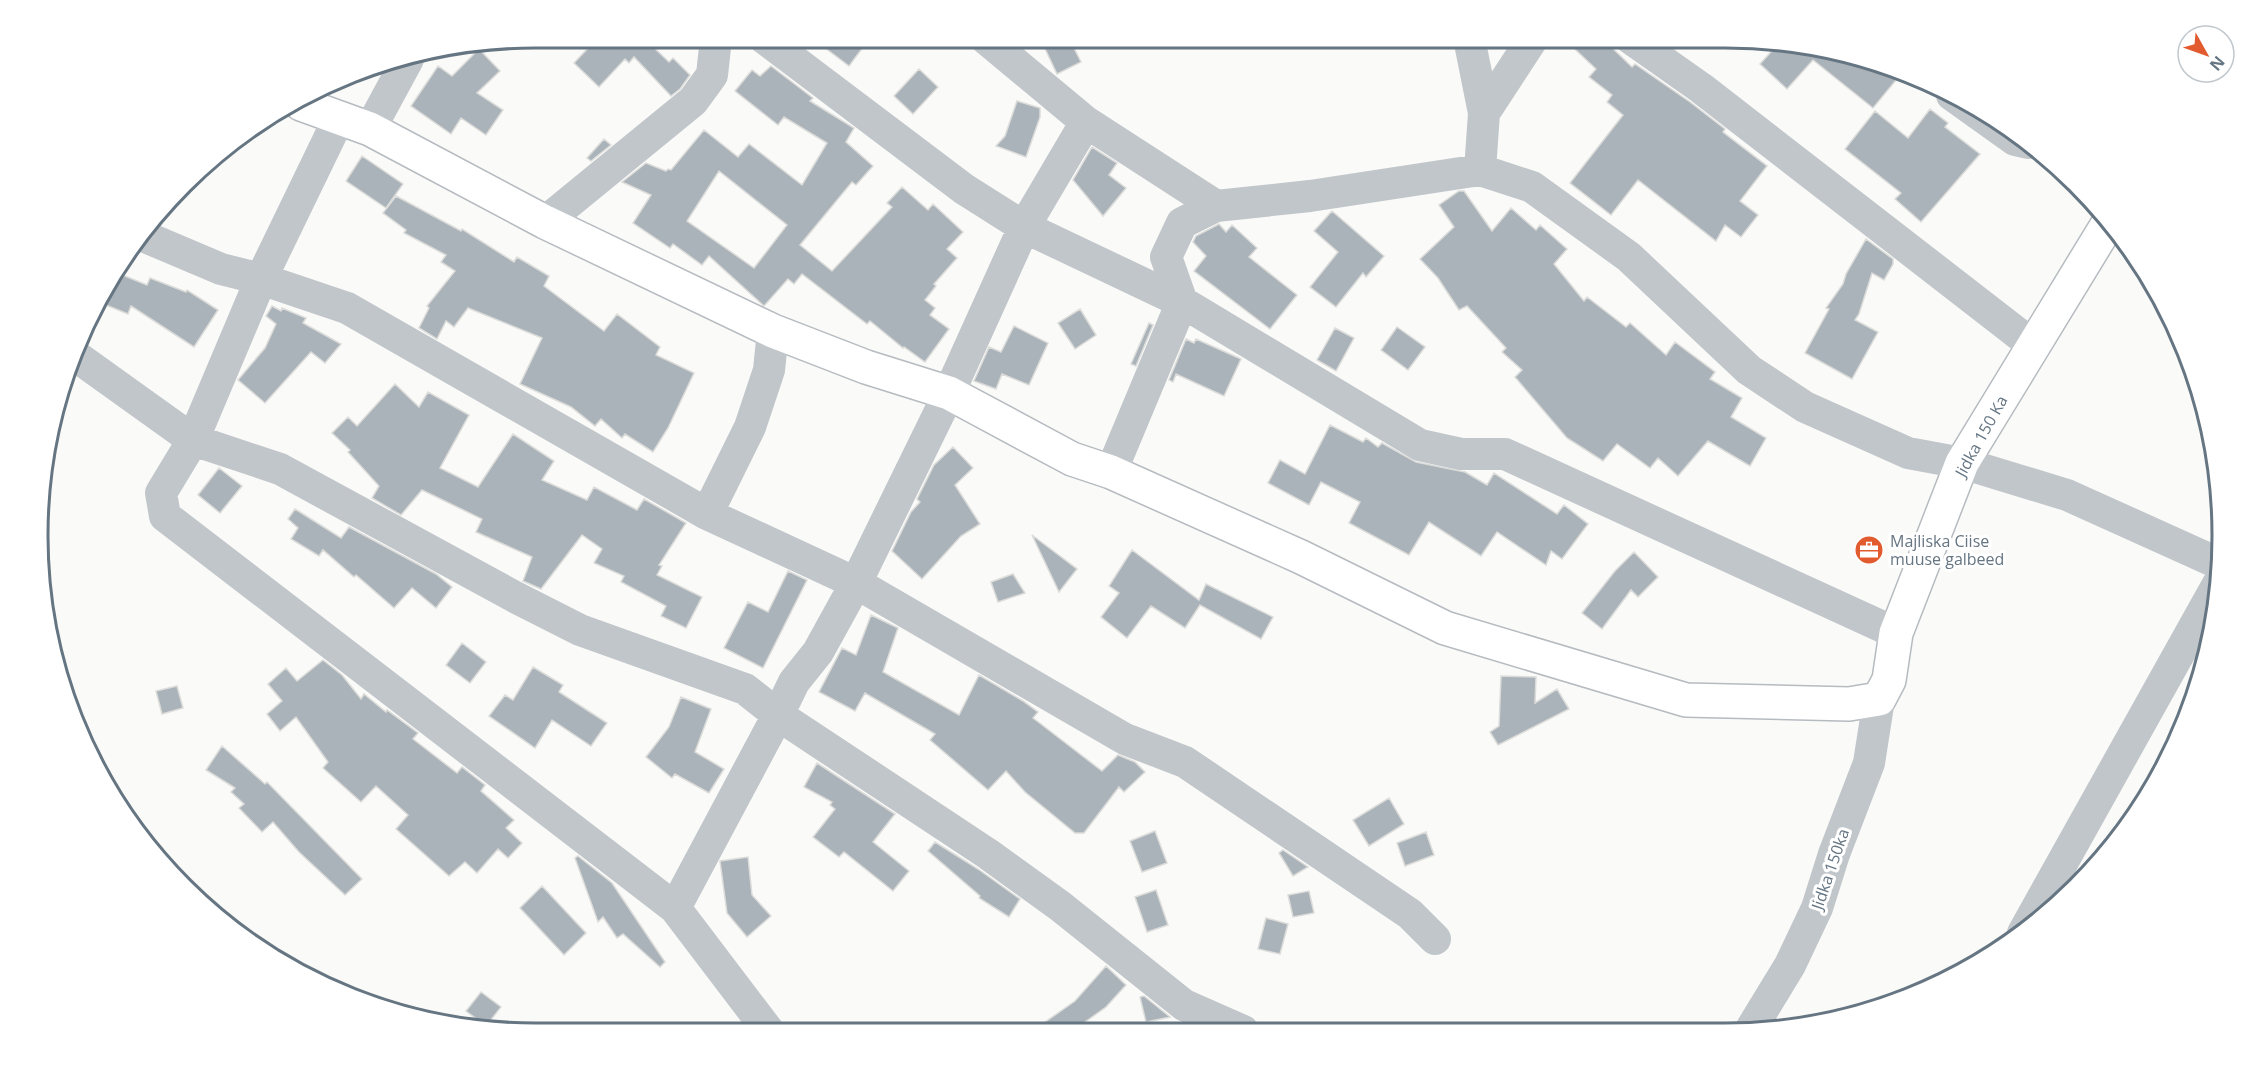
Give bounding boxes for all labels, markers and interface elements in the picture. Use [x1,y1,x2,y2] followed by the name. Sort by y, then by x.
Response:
[2176,24,2236,84] north arrow
[2205,52,2230,76] text: N
[1949,391,2012,482] street label: Jidka 150 Ka
[1890,530,2004,570] place label: Majliska Ciise muuse galbeed
[1853,534,1885,566] office icon: Majliska Ciise muuse galbeed
[1805,826,1854,914] street label: Jidka 150ka

